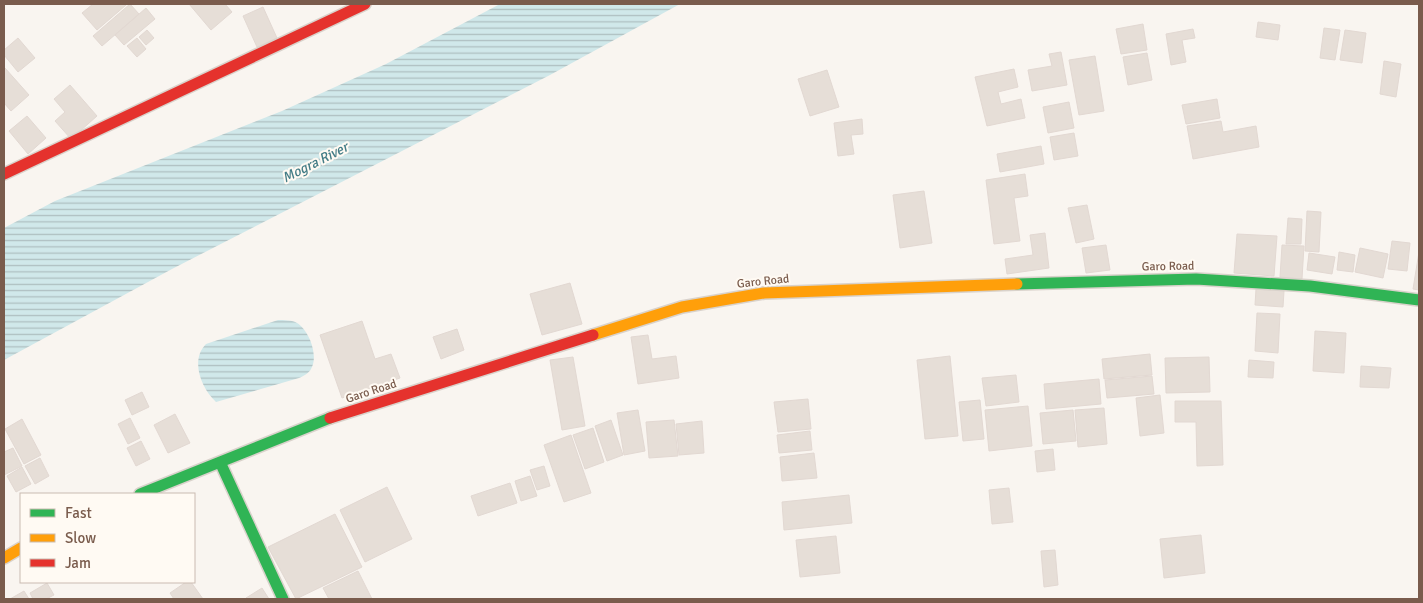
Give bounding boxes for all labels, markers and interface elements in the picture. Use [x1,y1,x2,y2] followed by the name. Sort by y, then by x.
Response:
[279,138,353,186] water label: Mogra River
[1142,259,1194,274] street label: Garo Road
[736,271,790,292] street label: Garo Road
[344,376,398,407] street label: Garo Road
[20,493,195,583] legend
[65,504,92,522] text: Fast
[65,529,96,547] text: Slow
[65,554,91,572] text: Jam

